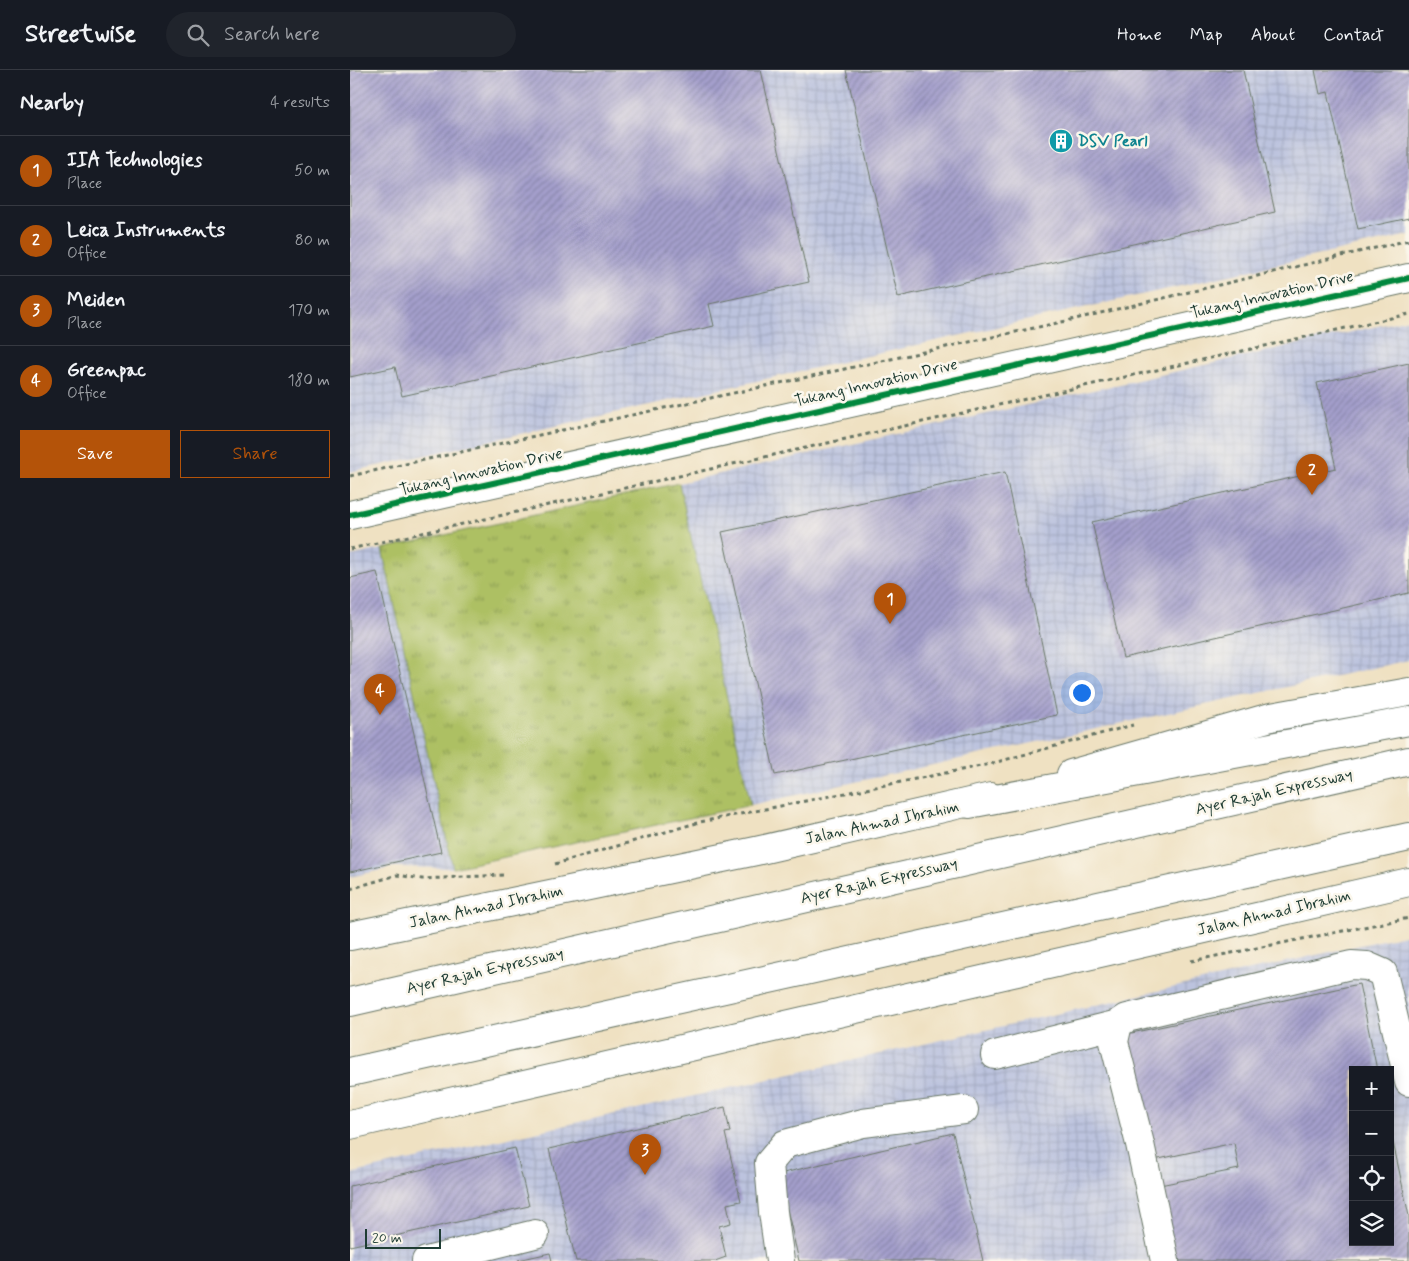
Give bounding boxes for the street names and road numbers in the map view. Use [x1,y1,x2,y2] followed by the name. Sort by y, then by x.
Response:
[1188,266,1356,324] street label: Tukang Innovation Drive
[792,354,960,412] street label: Tukang Innovation Drive
[397,443,565,501] street label: Tukang Innovation Drive
[1193,764,1355,820] street label: Ayer Rajah Expressway
[803,796,961,850] street label: Jalan Ahmad Ibrahim
[798,853,960,909] street label: Ayer Rajah Expressway
[407,880,565,934] street label: Jalan Ahmad Ibrahim
[1195,885,1353,941] street label: Jalan Ahmad Ibrahim
[404,943,566,999] street label: Ayer Rajah Expressway

